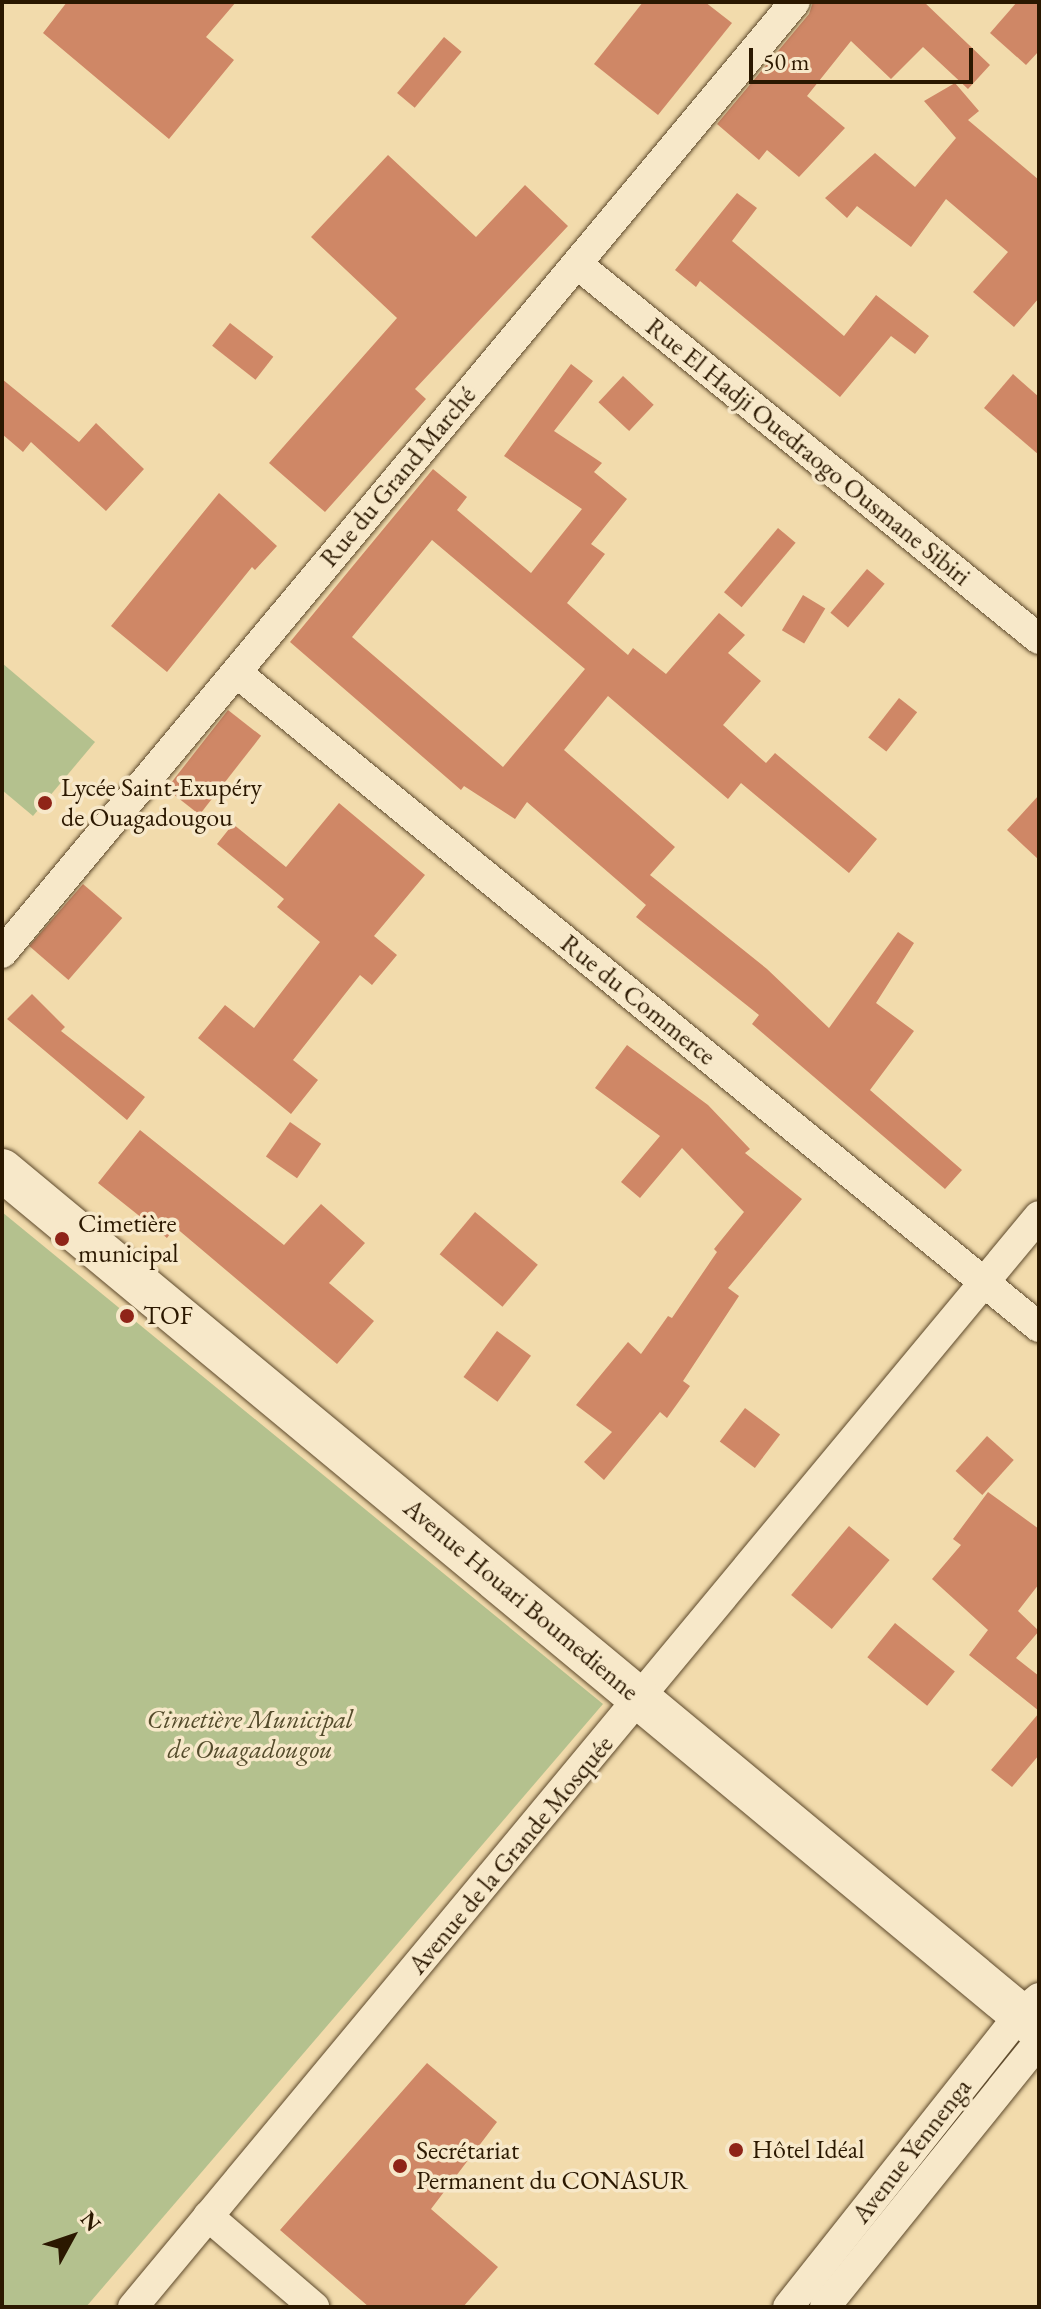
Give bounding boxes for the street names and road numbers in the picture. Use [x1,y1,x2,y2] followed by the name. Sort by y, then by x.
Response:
[639,311,977,593] street label: Rue El Hadji Ouedraogo Ousmane Sibiri
[313,380,483,574] street label: Rue du Grand Marché
[554,928,722,1072] street label: Rue du Commerce
[397,1493,645,1707] street label: Avenue Houari Boumedienne
[402,1729,620,1981] street label: Avenue de la Grande Mosquée
[846,2072,978,2230] street label: Avenue Yennenga

